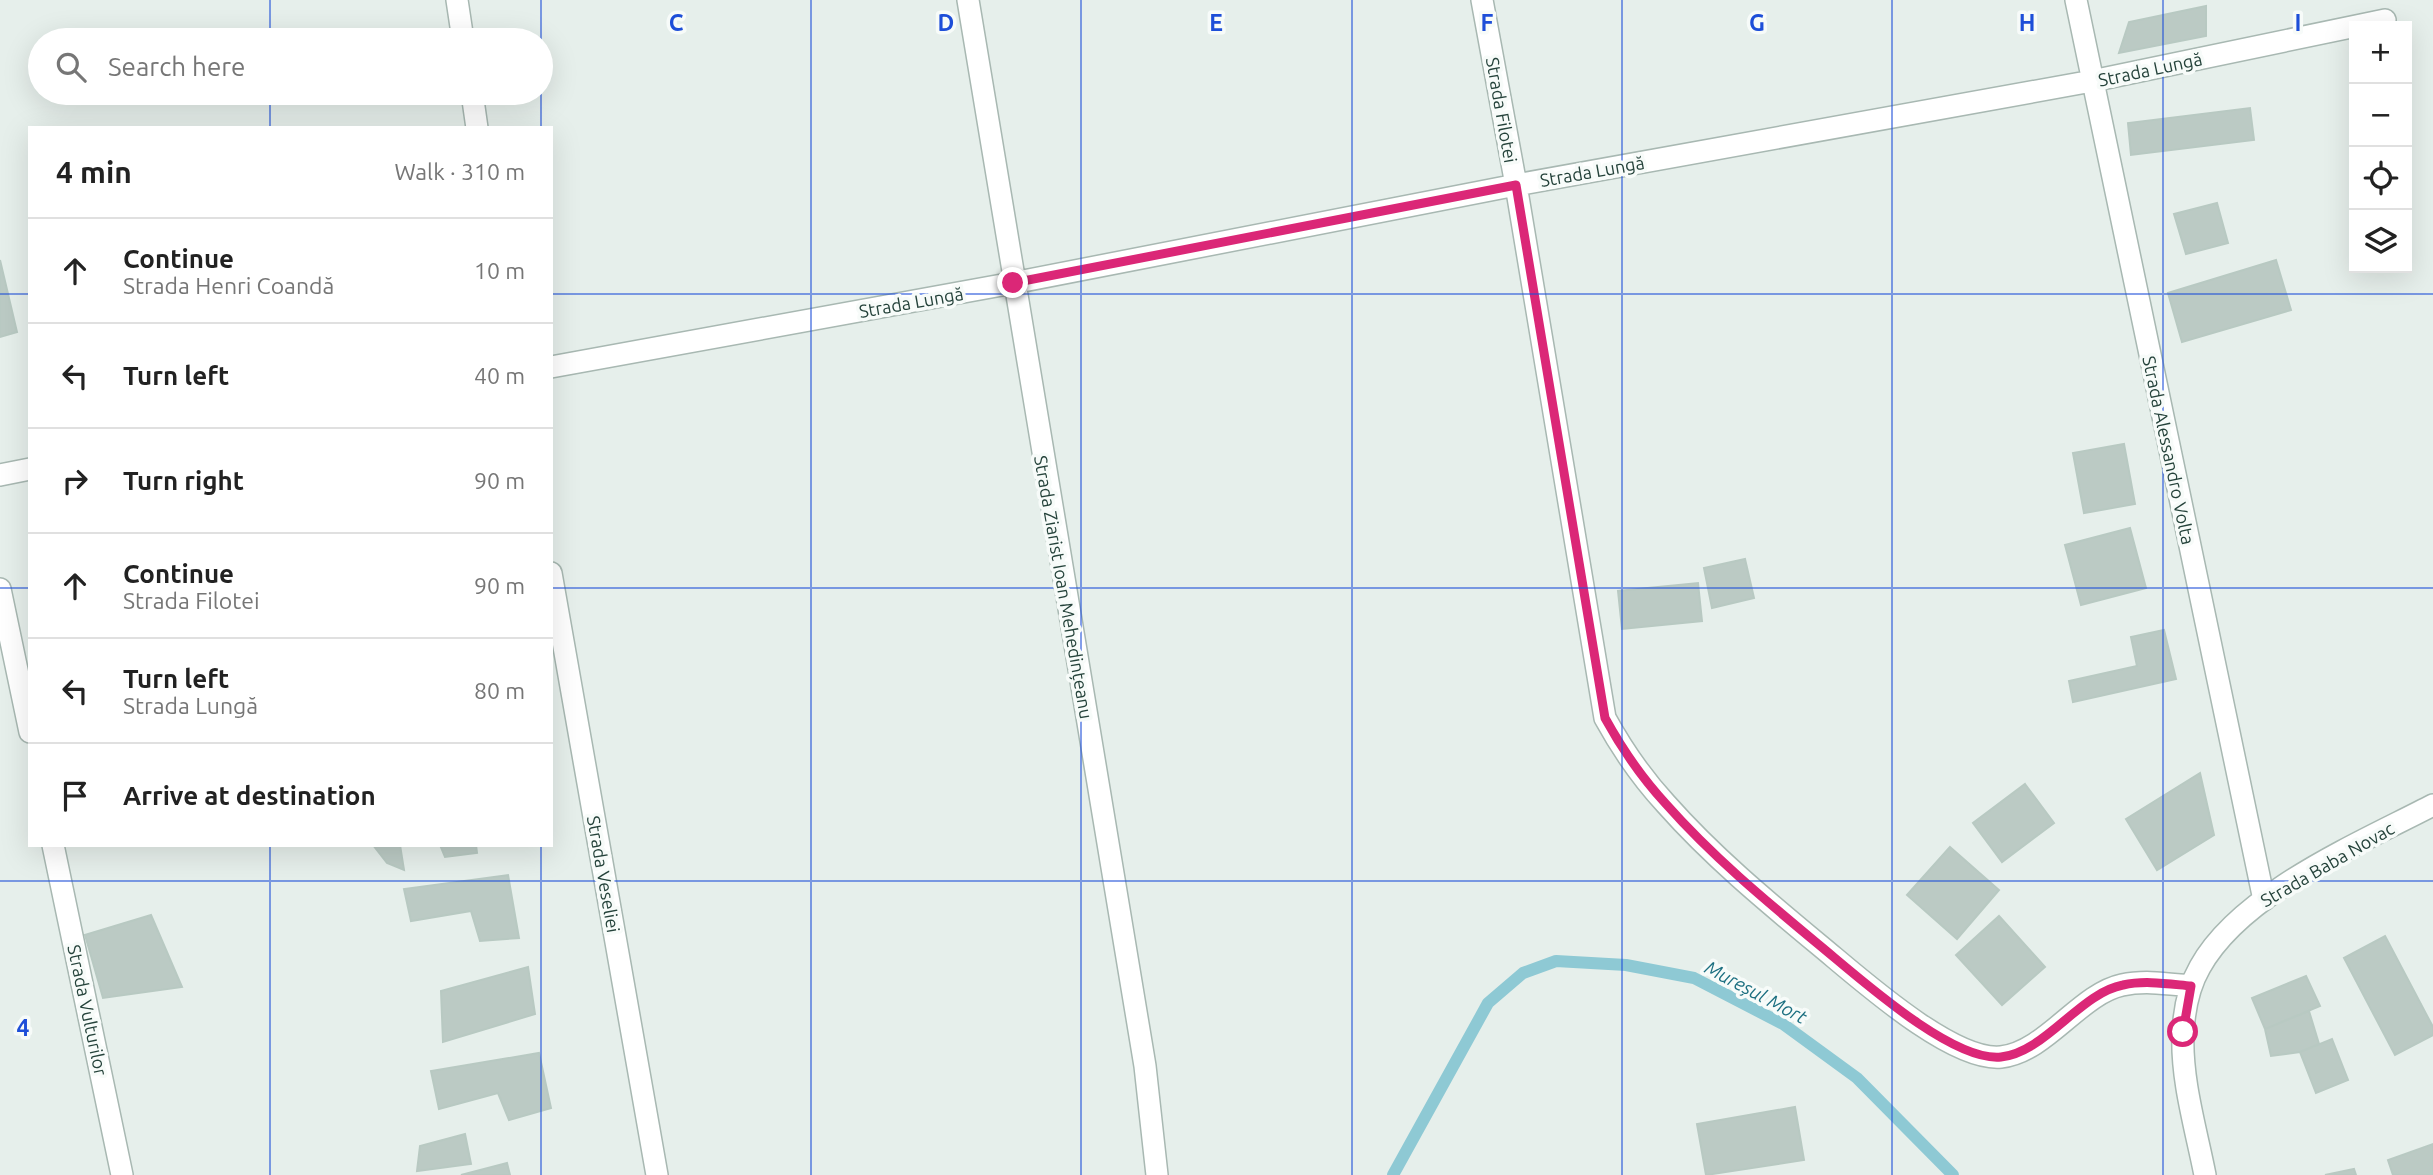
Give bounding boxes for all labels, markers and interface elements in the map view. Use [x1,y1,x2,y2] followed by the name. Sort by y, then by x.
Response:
[669,10,684,35] text: C
[938,10,954,35] text: D
[1209,10,1223,35] text: E
[1481,10,1494,35] text: F
[1749,10,1765,35] text: G
[2019,10,2035,35] text: H
[2295,10,2301,35] text: I
[2349,21,2412,273] map controls
[2349,21,2412,84] button: +
[28,28,553,105] search box
[52,48,90,86] icon: search
[2096,48,2204,90] street label: Strada Lungă
[108,52,245,81] text: Search here
[1483,56,1521,164] street label: Strada Filotei
[2349,84,2412,147] button: −
[2349,147,2412,210] button: locate
[1538,152,1646,190] street label: Strada Lungă
[56,155,132,189] text: 4 min
[394,159,525,184] text: Walk · 310 m
[2349,210,2412,273] button: layers
[123,244,234,273] text: Continue
[56,252,94,290] icon: ahead
[474,258,525,283] text: 10 m
[997,267,1028,298] route end
[123,273,334,298] text: Strada Henri Coandă
[857,283,965,321] street label: Strada Lungă
[2139,354,2199,546] street label: Strada Alessandro Volta
[56,357,94,395] icon: left
[123,361,229,390] text: Turn left
[474,363,525,388] text: 40 m
[1031,454,1097,720] street label: Strada Ziarist Ioan Mehedințeanu
[56,462,94,500] icon: right
[123,466,244,495] text: Turn right
[474,468,525,493] text: 90 m
[123,559,234,588] text: Continue
[56,567,94,605] icon: ahead
[474,573,525,598] text: 90 m
[123,588,260,613] text: Strada Filotei
[123,664,229,693] text: Turn left
[56,672,94,710] icon: left
[474,678,525,703] text: 80 m
[123,693,258,718] text: Strada Lungă
[56,777,94,815] icon: arrive
[123,781,376,810] text: Arrive at destination
[584,814,624,934] street label: Strada Veseliei
[2257,818,2397,910] street label: Strada Baba Novac
[64,943,112,1077] street label: Strada Vulturilor
[1701,956,1811,1028] water label: Mureșul Mort
[17,1015,30,1040] text: 4
[2167,1016,2198,1047] route start

